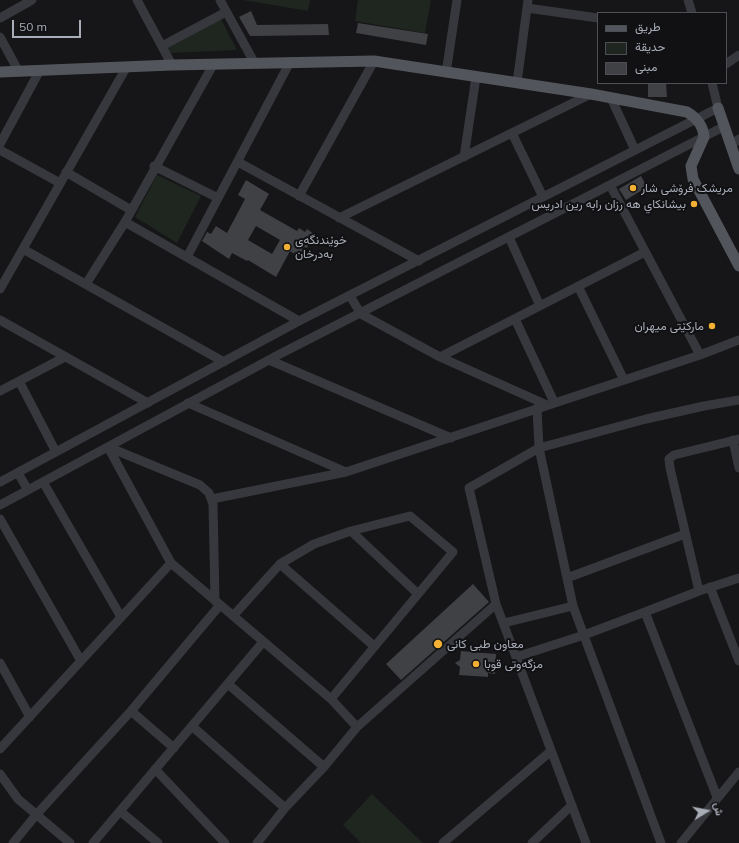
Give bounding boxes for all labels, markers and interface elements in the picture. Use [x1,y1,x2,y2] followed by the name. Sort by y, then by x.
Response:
[14,12,83,38] scale bar
[597,12,727,84] legend
[19,19,47,34] text: 50 m
[635,19,660,34] text: طريق
[635,39,665,54] text: حديقة
[635,59,657,74] text: مبنى
[641,181,733,195] place label: مریشک فرۆشی شار
[628,183,638,193] marker: مریشک فرۆشی شار
[531,197,686,211] place label: بيشانكاي هه رزان رابه رين ادريس
[689,199,699,209] marker: بيشانكاي هه رزان رابه رين ادريس
[295,233,347,261] place label: خوێندنگەی بەدرخان
[282,242,292,252] marker: خوێندنگەی بەدرخان
[634,319,704,333] place label: مارکێتی میهران
[707,321,717,331] marker: مارکێتی میهران
[447,637,524,651] place label: معاون طبی کانی
[432,638,444,650] marker: معاون طبی کانی
[484,657,543,671] place label: مزگەوتی قوبا
[471,659,481,669] marker: مزگەوتی قوبا
[687,791,727,831] north arrow
[711,801,727,817] text: ش

